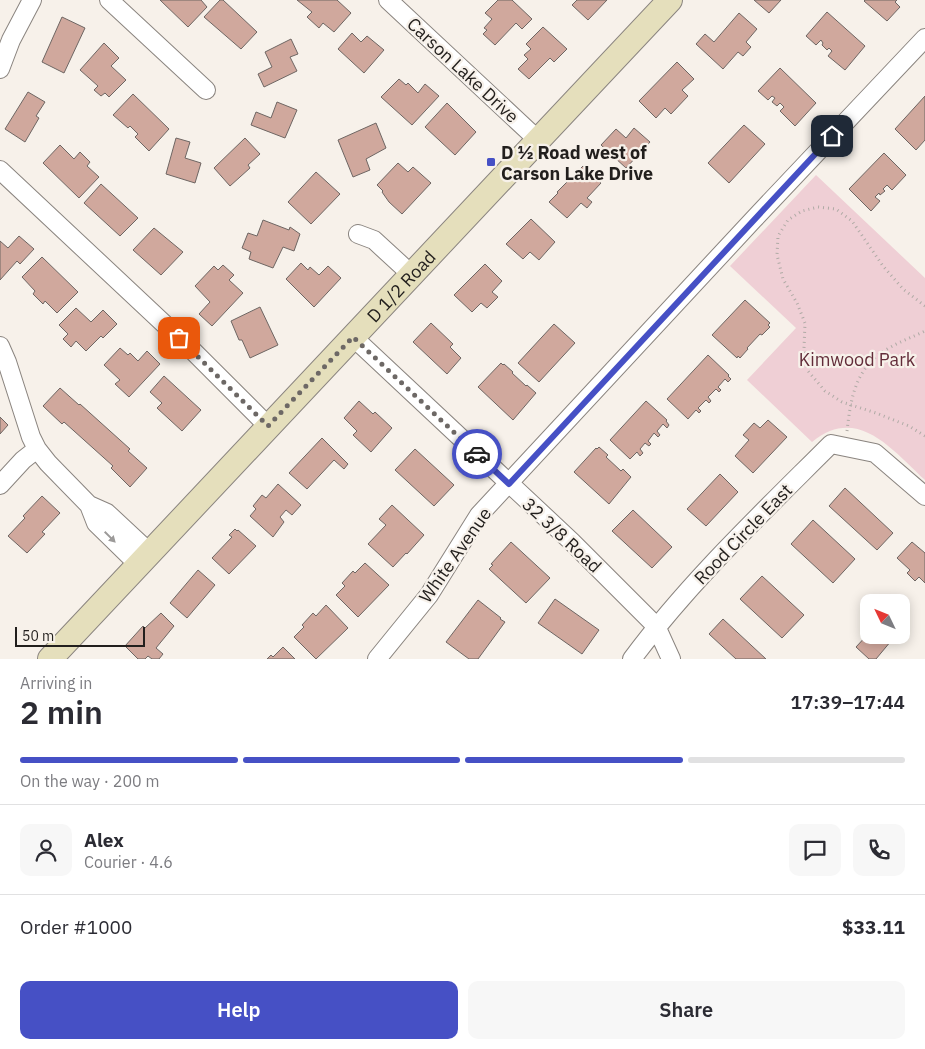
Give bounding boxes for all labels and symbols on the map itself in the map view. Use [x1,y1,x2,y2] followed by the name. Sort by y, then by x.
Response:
[402,12,524,128] street label: Carson Lake Drive
[811,115,853,157] pin
[501,141,653,185] place label: D ½ Road west of Carson Lake Drive
[485,156,497,168] marker: D ½ Road west of Carson Lake Drive
[361,245,440,327] street label: D 1/2 Road
[158,317,200,359] pin
[799,348,916,371] park label: Kimwood Park
[452,429,502,479] courier
[689,479,797,589] street label: Rood Circle East
[518,492,606,578] street label: 32 3/8 Road
[414,503,496,607] street label: White Avenue
[104,531,116,543] one-way arrow
[860,594,910,644] north arrow
[15,624,145,647] scale bar

